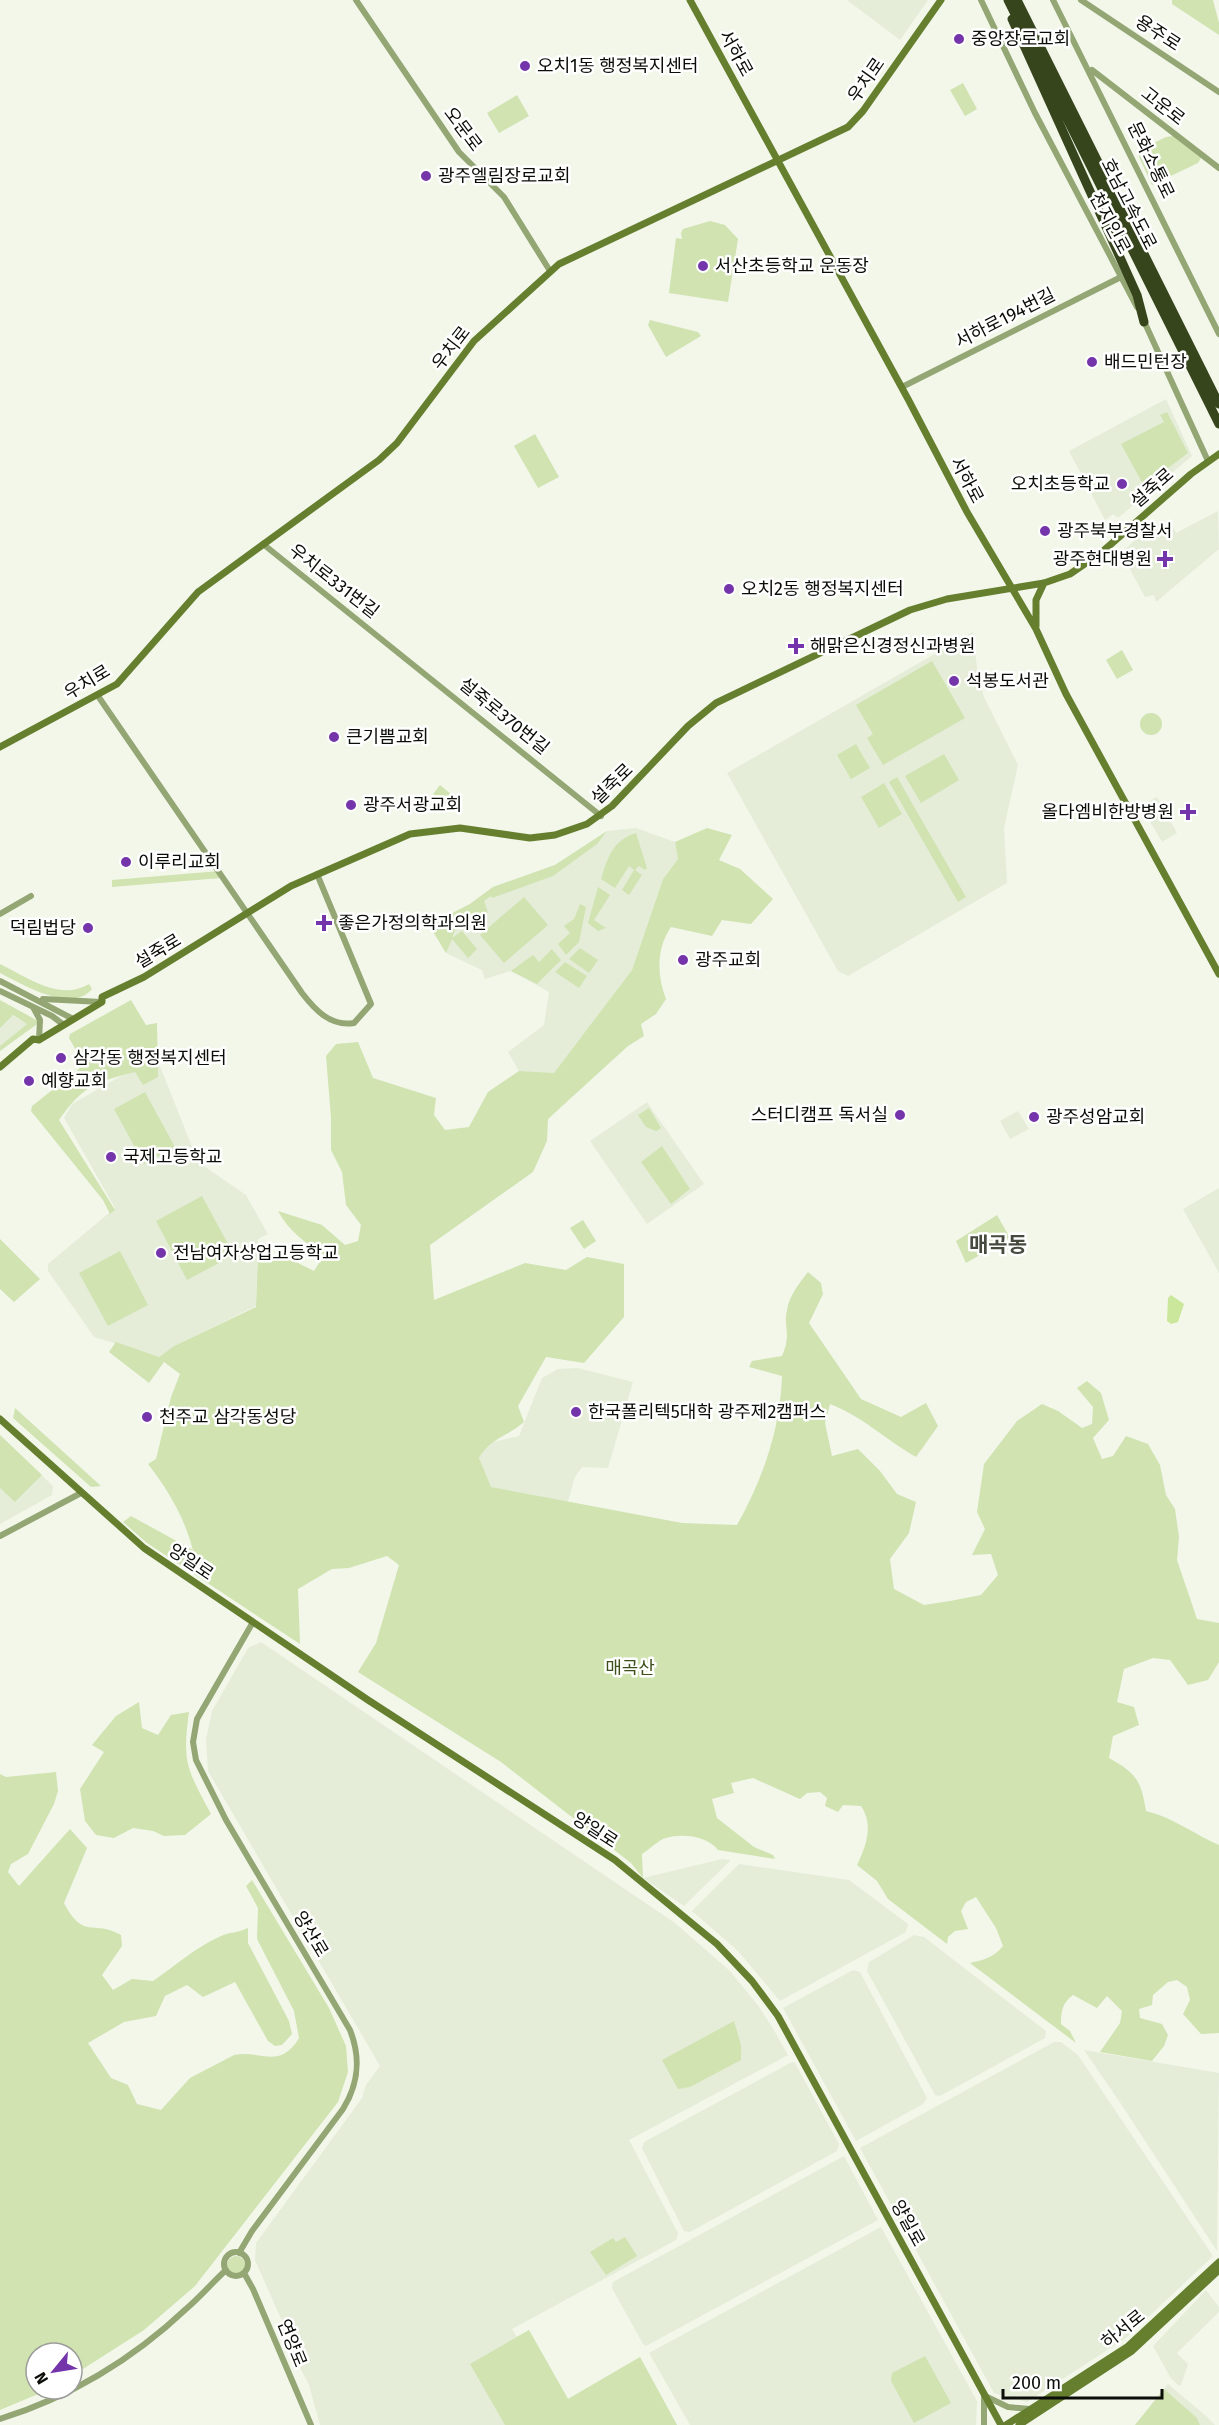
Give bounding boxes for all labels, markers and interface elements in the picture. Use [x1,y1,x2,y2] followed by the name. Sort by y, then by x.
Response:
[1131,10,1185,56] street label: 용주로
[714,26,758,80] street label: 서하로
[971,28,1070,50] place label: 중앙장로교회
[952,32,966,46] marker: 중앙장로교회
[843,53,889,107] street label: 우치로
[537,55,699,77] place label: 오치1동 행정복지센터
[518,59,532,73] marker: 오치1동 행정복지센터
[1137,82,1189,130] street label: 고운로
[439,103,487,155] street label: 오문로
[1123,118,1179,202] street label: 문화소통로
[1097,155,1161,253] street label: 호남고속도로
[438,165,570,187] place label: 광주엘림장로교회
[419,169,433,183] marker: 광주엘림장로교회
[1085,189,1135,257] street label: 천지인로
[715,255,869,277] place label: 서산초등학교 운동장
[696,259,710,273] marker: 서산초등학교 운동장
[951,283,1059,353] street label: 서하로194번길
[427,322,475,374] street label: 우치로
[1104,351,1187,373] place label: 배드민턴장
[1085,355,1099,369] marker: 배드민턴장
[946,453,988,507] street label: 서하로
[1126,463,1178,513] street label: 설죽로
[1011,473,1110,495] place label: 오치초등학교
[1115,477,1129,491] marker: 오치초등학교
[1057,520,1173,542] place label: 광주북부경찰서
[1038,524,1052,538] marker: 광주북부경찰서
[285,539,383,623] street label: 우치로331번길
[1053,548,1152,570] place label: 광주현대병원
[1156,550,1174,568] marker: 광주현대병원
[741,578,904,600] place label: 오치2동 행정복지센터
[722,582,736,596] marker: 오치2동 행정복지센터
[810,635,976,657] place label: 해맑은신경정신과병원
[787,637,805,655] marker: 해맑은신경정신과병원
[60,660,114,704] street label: 우치로
[966,670,1049,692] place label: 석봉도서관
[455,673,553,759] street label: 설죽로370번길
[947,674,961,688] marker: 석봉도서관
[346,726,429,748] place label: 큰기쁨교회
[327,730,341,744] marker: 큰기쁨교회
[586,759,638,809] street label: 설죽로
[363,794,462,816] place label: 광주서광교회
[344,798,358,812] marker: 광주서광교회
[1042,801,1174,823] place label: 올다엠비한방병원
[1179,803,1197,821] marker: 올다엠비한방병원
[138,851,221,873] place label: 이루리교회
[119,855,133,869] marker: 이루리교회
[338,912,487,934] place label: 좋은가정의학과의원
[315,914,333,932] marker: 좋은가정의학과의원
[10,917,76,939] place label: 덕림법당
[81,921,95,935] marker: 덕림법당
[131,929,185,973] street label: 설죽로
[695,949,761,971] place label: 광주교회
[676,953,690,967] marker: 광주교회
[73,1047,227,1069] place label: 삼각동 행정복지센터
[54,1051,68,1065] marker: 삼각동 행정복지센터
[41,1070,107,1092] place label: 예향교회
[22,1074,36,1088] marker: 예향교회
[751,1104,888,1126] place label: 스터디캠프 독서실
[1046,1106,1145,1128] place label: 광주성암교회
[893,1108,907,1122] marker: 스터디캠프 독서실
[1027,1110,1041,1124] marker: 광주성암교회
[123,1146,222,1168] place label: 국제고등학교
[104,1150,118,1164] marker: 국제고등학교
[969,1232,1027,1258] district label: 매곡동
[173,1242,339,1264] place label: 전남여자상업고등학교
[154,1246,168,1260] marker: 전남여자상업고등학교
[588,1401,826,1423] place label: 한국폴리텍5대학 광주제2캠퍼스
[569,1405,583,1419] marker: 한국폴리텍5대학 광주제2캠퍼스
[159,1406,296,1428] place label: 천주교 삼각동성당
[140,1410,154,1424] marker: 천주교 삼각동성당
[164,1539,218,1585] street label: 양일로
[605,1657,655,1679] park label: 매곡산
[568,1807,622,1853] street label: 양일로
[289,1907,333,1961] street label: 양산로
[886,2196,930,2250] street label: 양일로
[1097,2305,1149,2353] street label: 하서로
[272,2316,312,2370] street label: 연양로
[24,2341,84,2401] north arrow
[1003,2362,1162,2400] scale bar
[31,2369,52,2388] text: N
[1012,2372,1061,2394] text: 200 m

